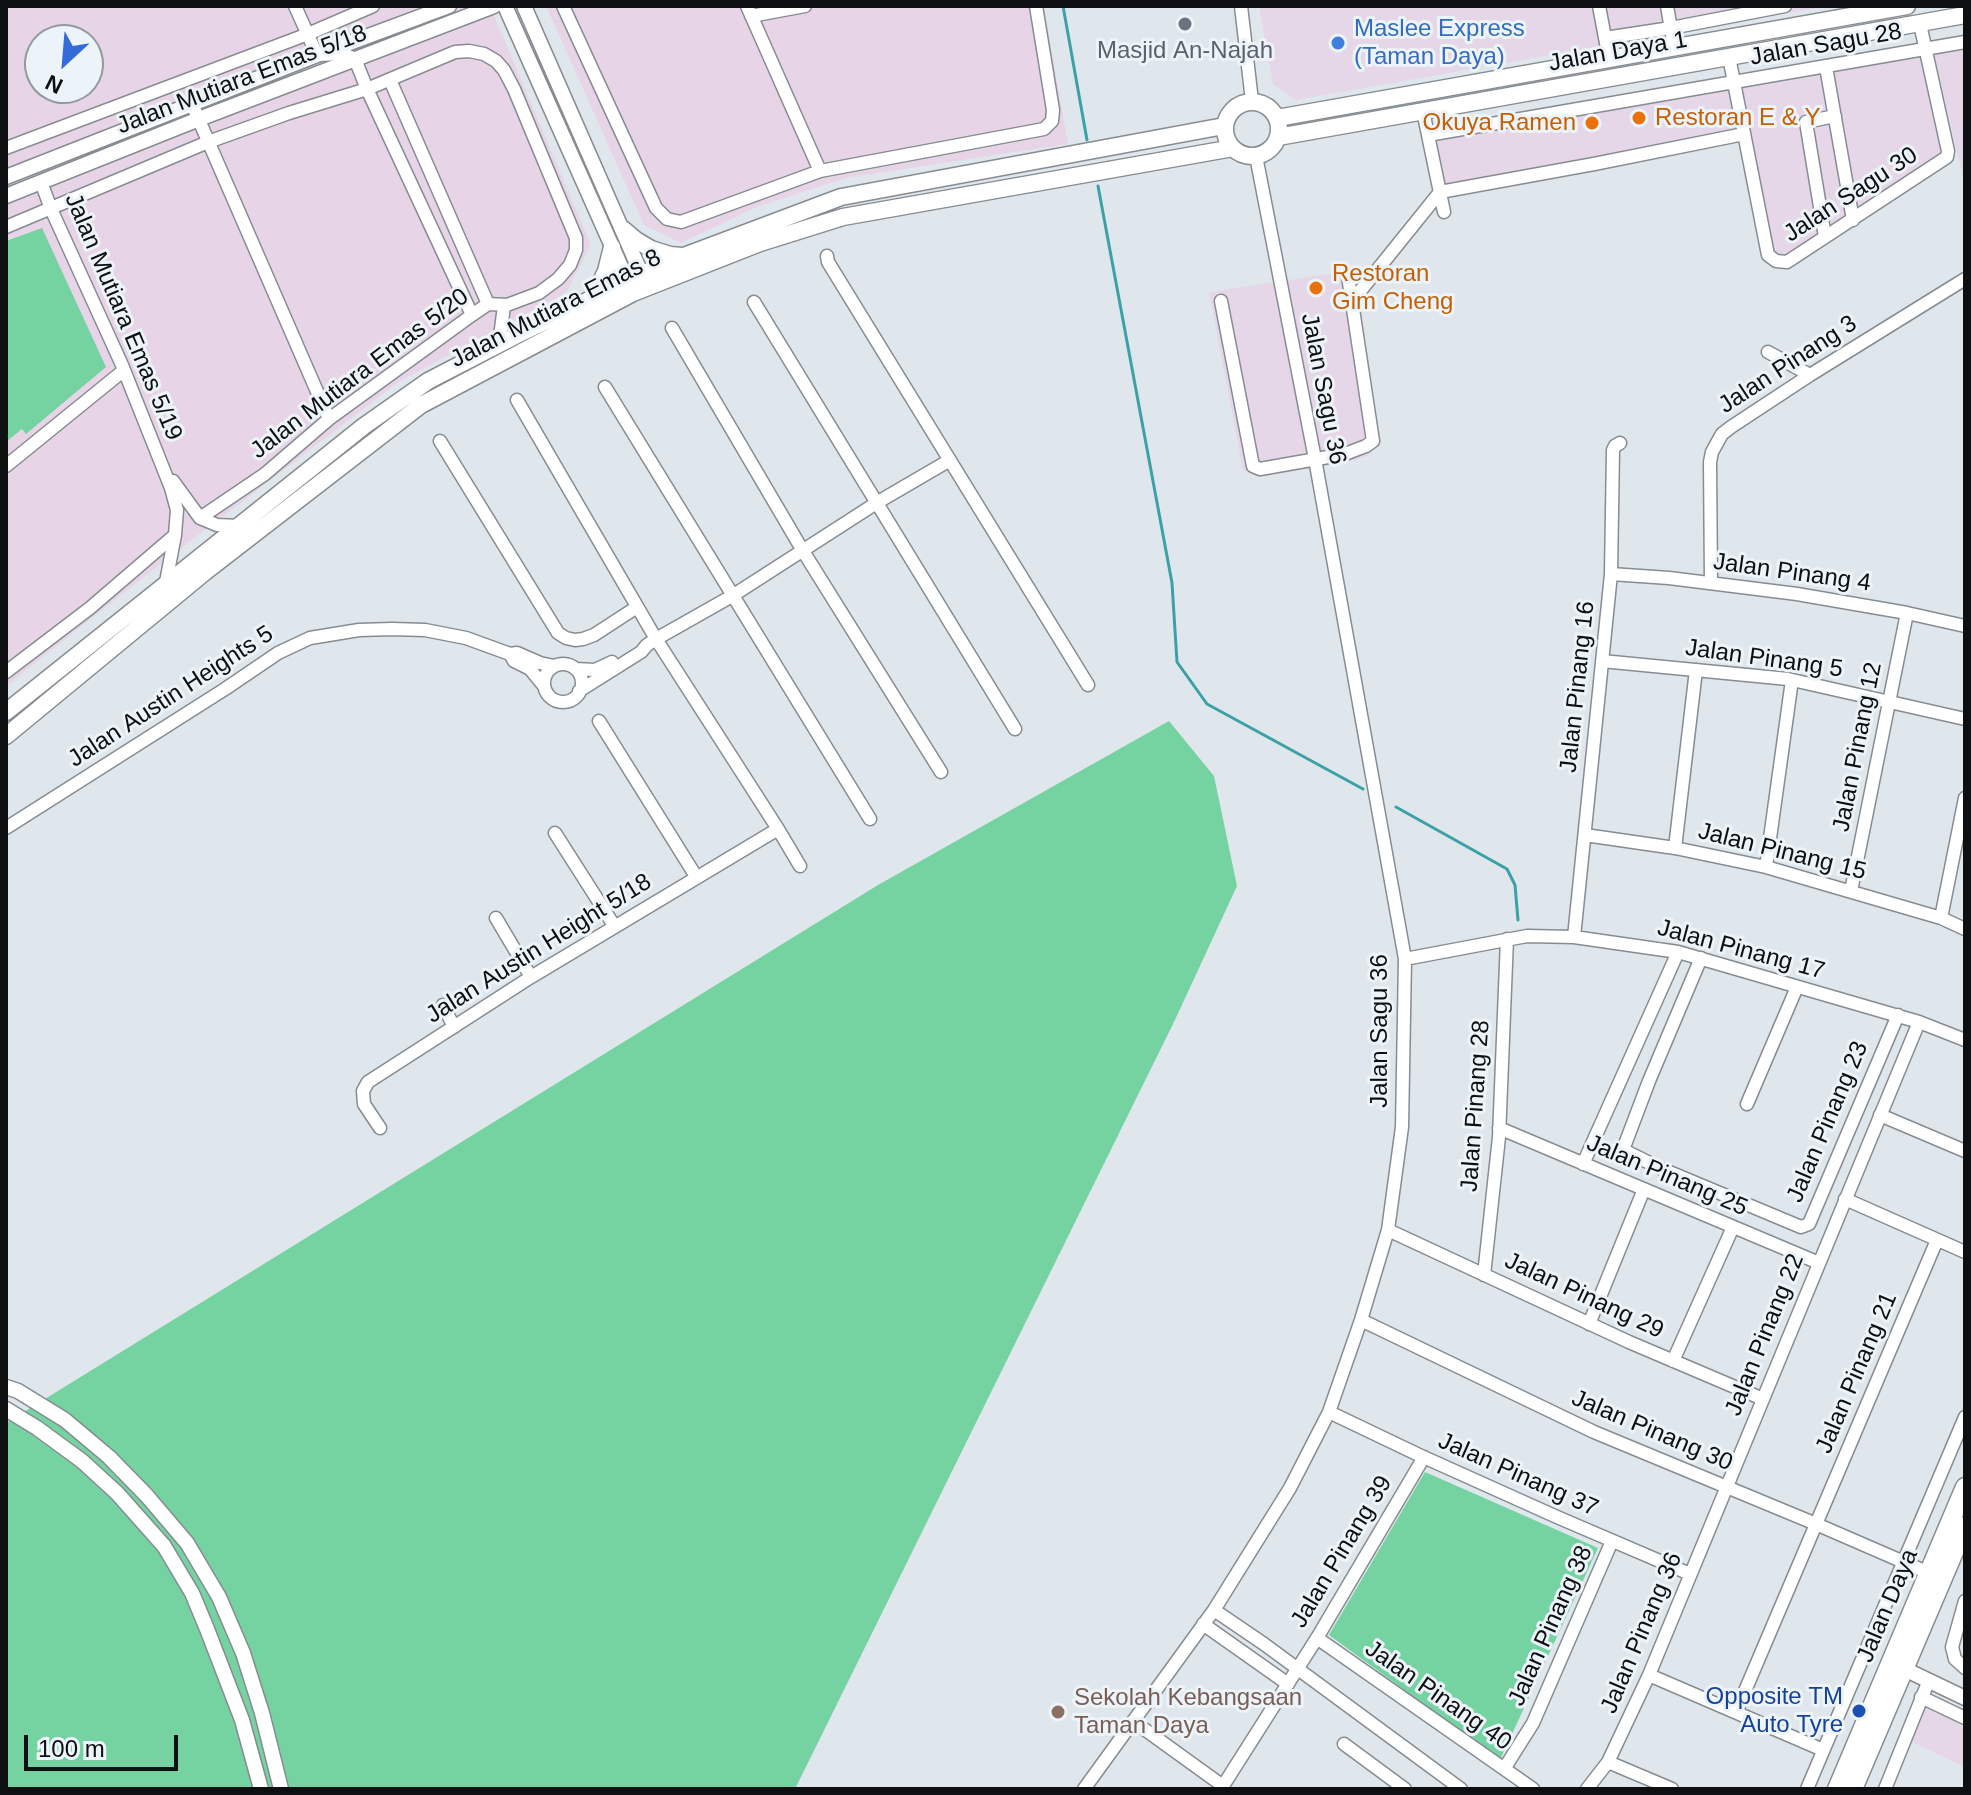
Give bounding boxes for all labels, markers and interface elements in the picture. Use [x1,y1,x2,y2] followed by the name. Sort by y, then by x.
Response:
[1176,15,1194,33] marker: Masjid An-Najah
[1354,15,1525,71] place label: Maslee Express (Taman Daya)
[1748,17,1904,73] street label: Jalan Sagu 28
[113,19,371,141] street label: Jalan Mutiara Emas 5/18
[24,24,104,104] north arrow
[1547,26,1689,78] street label: Jalan Daya 1
[1329,34,1347,52] marker: Maslee Express (Taman Daya)
[1097,37,1273,65] place label: Masjid An-Najah
[42,70,67,99] text: N
[1655,104,1820,132] place label: Restoran E & Y
[1423,109,1576,137] place label: Okuya Ramen
[1630,109,1648,127] marker: Restoran E & Y
[1583,114,1601,132] marker: Okuya Ramen
[1779,141,1923,249] street label: Jalan Sagu 30
[58,189,188,445] street label: Jalan Mutiara Emas 5/19
[446,243,666,375] street label: Jalan Mutiara Emas 8
[1332,260,1453,316] place label: Restoran Gim Cheng
[1307,279,1325,297] marker: Restoran Gim Cheng
[245,283,475,465] street label: Jalan Mutiara Emas 5/20
[1714,310,1862,420] street label: Jalan Pinang 3
[1294,311,1352,467] street label: Jalan Sagu 36
[1711,548,1873,598] street label: Jalan Pinang 4
[1555,600,1601,774] street label: Jalan Pinang 16
[63,620,279,774] street label: Jalan Austin Heights 5
[1683,634,1845,684] street label: Jalan Pinang 5
[1827,660,1889,834] street label: Jalan Pinang 12
[1695,817,1869,887] street label: Jalan Pinang 15
[421,868,657,1030] street label: Jalan Austin Height 5/18
[1654,914,1828,986] street label: Jalan Pinang 17
[1366,954,1394,1108] street label: Jalan Sagu 36
[1456,1019,1496,1193] street label: Jalan Pinang 28
[1781,1037,1875,1207] street label: Jalan Pinang 23
[1582,1129,1752,1223] street label: Jalan Pinang 25
[1500,1247,1668,1345] street label: Jalan Pinang 29
[1719,1250,1811,1420] street label: Jalan Pinang 22
[1810,1288,1904,1458] street label: Jalan Pinang 21
[1567,1384,1737,1478] street label: Jalan Pinang 30
[1434,1427,1602,1523] street label: Jalan Pinang 37
[1285,1471,1399,1633] street label: Jalan Pinang 39
[1503,1542,1599,1710] street label: Jalan Pinang 38
[1851,1545,1925,1667] street label: Jalan Daya
[1595,1548,1689,1718] street label: Jalan Pinang 36
[1359,1635,1517,1757] street label: Jalan Pinang 40
[1706,1683,1843,1739] place label: Opposite TM Auto Tyre
[1074,1684,1302,1740] place label: Sekolah Kebangsaan Taman Daya
[1850,1702,1868,1720] marker: Opposite TM Auto Tyre
[1049,1703,1067,1721] marker: Sekolah Kebangsaan Taman Daya
[28,1719,182,1769] scale bar
[38,1735,105,1762] text: 100 m

